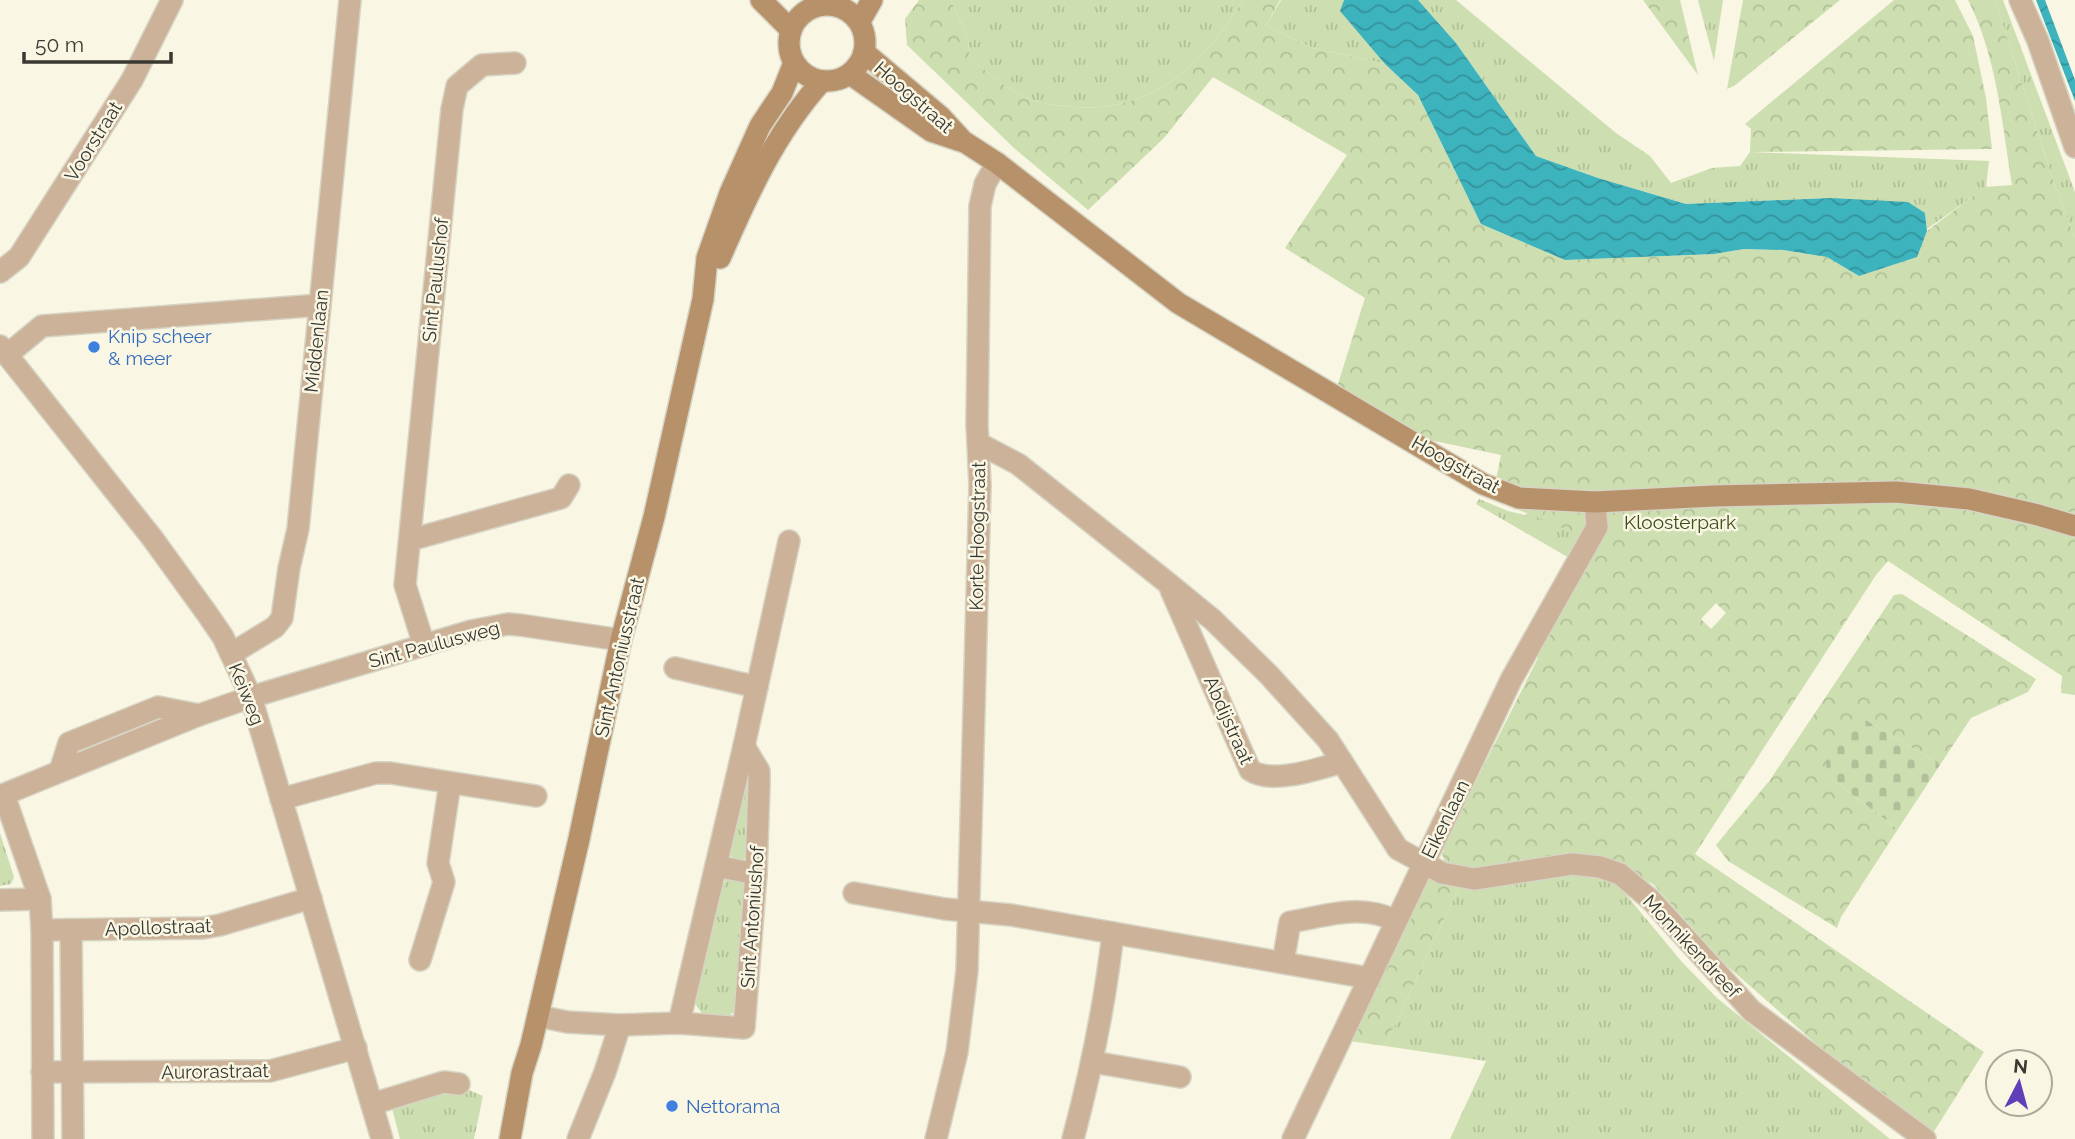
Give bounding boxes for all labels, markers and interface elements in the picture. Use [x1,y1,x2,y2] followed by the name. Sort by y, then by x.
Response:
[24,21,172,65] scale bar
[35,32,84,57] text: 50 m
[870,57,958,138] street label: Hoogstraat
[60,96,127,185] street label: Voorstraat
[418,216,453,343] street label: Sint Paulushof
[300,288,332,394] street label: Middenlaan
[108,325,212,369] place label: Knip scheer & meer
[86,339,102,355] marker: Knip scheer & meer
[1408,431,1504,498] street label: Hoogstraat
[965,461,989,611] street label: Korte Hoogstraat
[1624,511,1736,533] park label: Kloosterpark
[590,574,648,739] street label: Sint Antoniusstraat
[366,616,502,672] street label: Sint Paulusweg
[225,660,269,728] street label: Keiweg
[1200,673,1258,768] street label: Abdijstraat
[1417,776,1473,862] street label: Eikenlaan
[736,844,768,989] street label: Sint Antoniushof
[1639,890,1746,1003] street label: Monnikendreef
[104,914,212,940] street label: Apollostraat
[1984,1048,2054,1118] north arrow
[2012,1054,2029,1078] text: N
[161,1059,270,1083] street label: Aurorastraat
[686,1095,780,1117] place label: Nettorama
[664,1098,680,1114] marker: Nettorama

